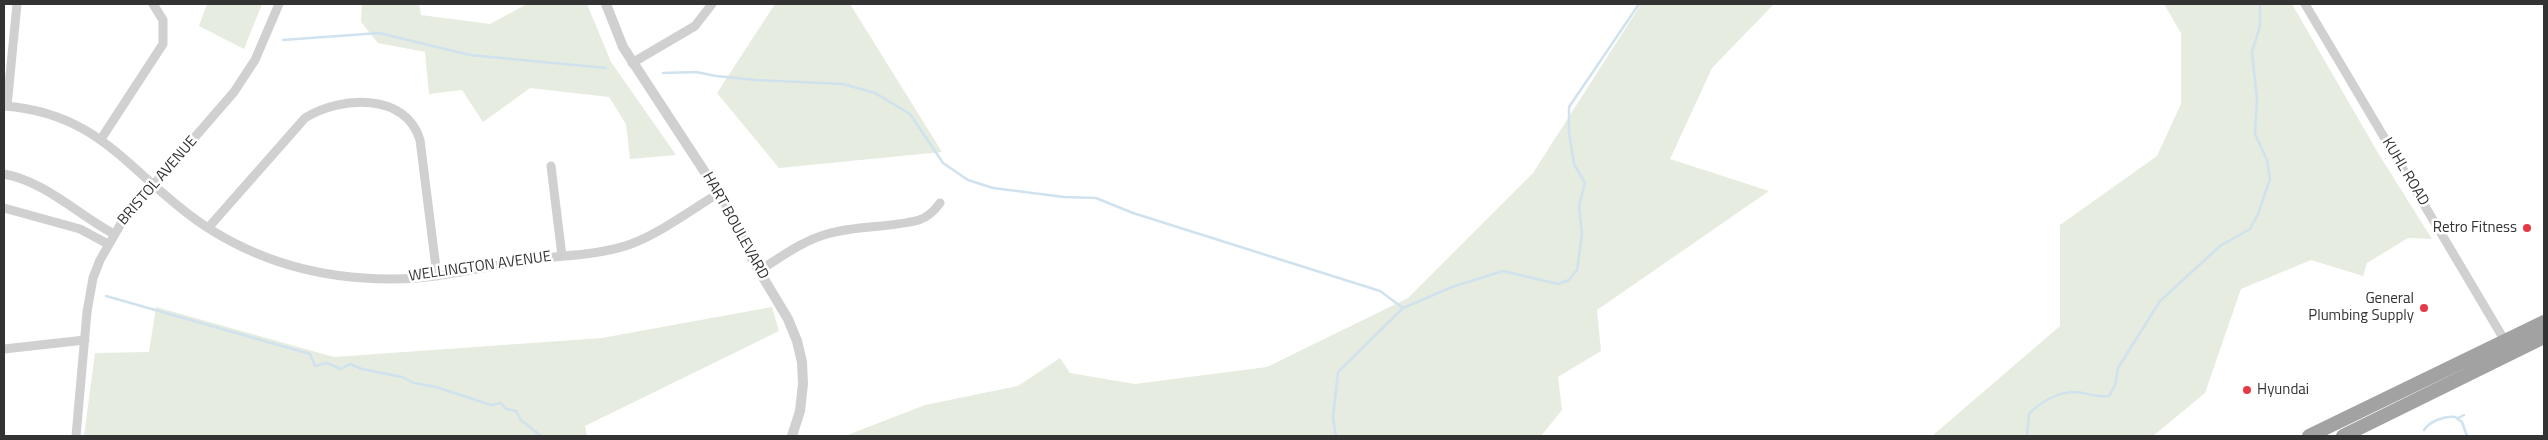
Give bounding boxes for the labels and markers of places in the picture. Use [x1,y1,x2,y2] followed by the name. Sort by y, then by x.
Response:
[2433,219,2517,237] place label: Retro Fitness
[2521,222,2533,234] marker: Retro Fitness
[2308,290,2414,325] place label: General Plumbing Supply
[2418,302,2430,314] marker: General Plumbing Supply
[2257,381,2309,399] place label: Hyundai
[2241,384,2253,396] marker: Hyundai

